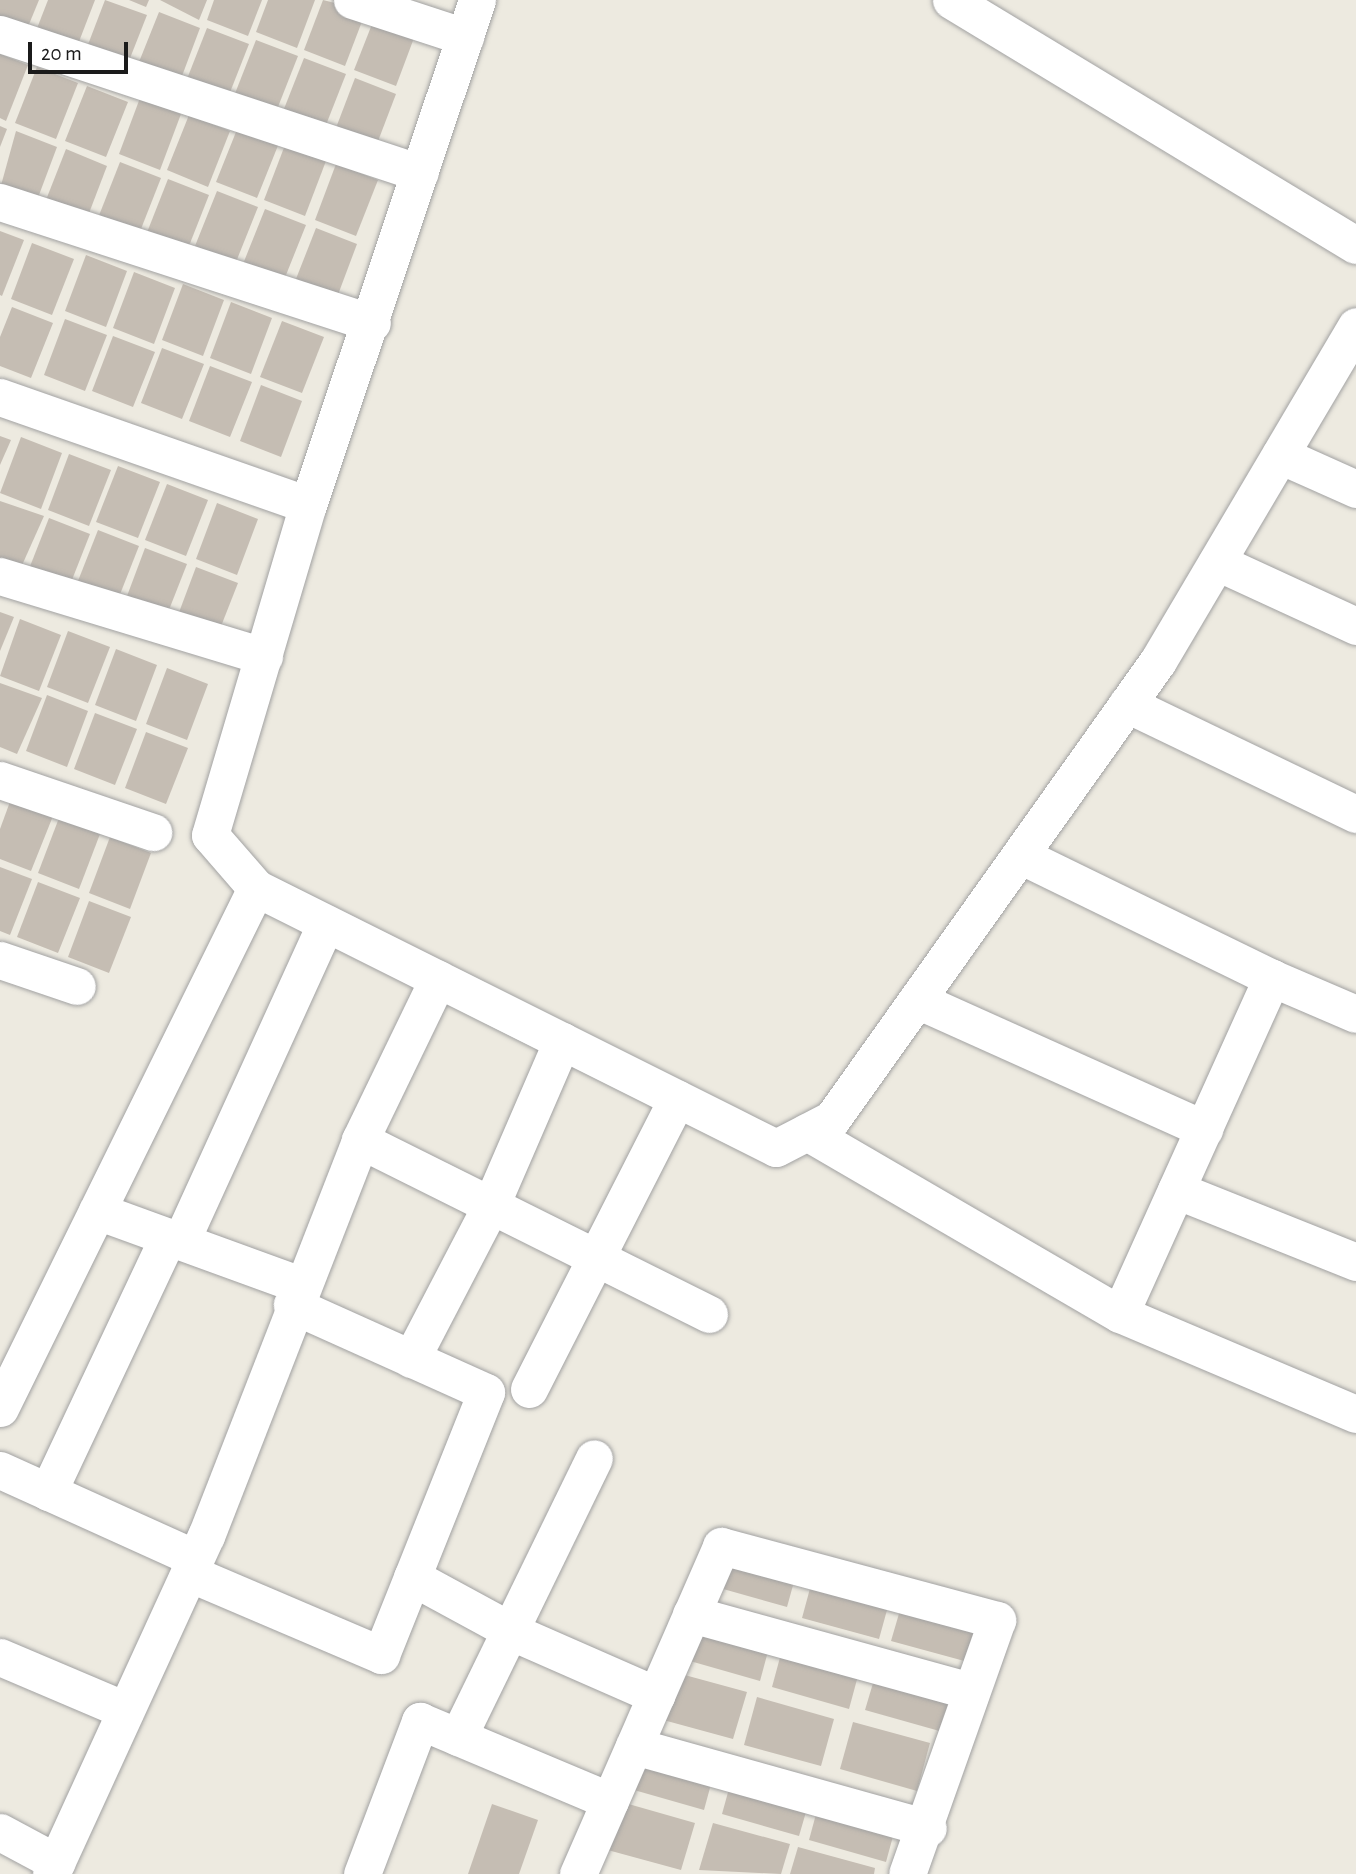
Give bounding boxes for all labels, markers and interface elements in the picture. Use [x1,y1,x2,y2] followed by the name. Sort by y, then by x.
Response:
[32,28,131,72] scale bar
[41,43,82,64] text: 20 m

